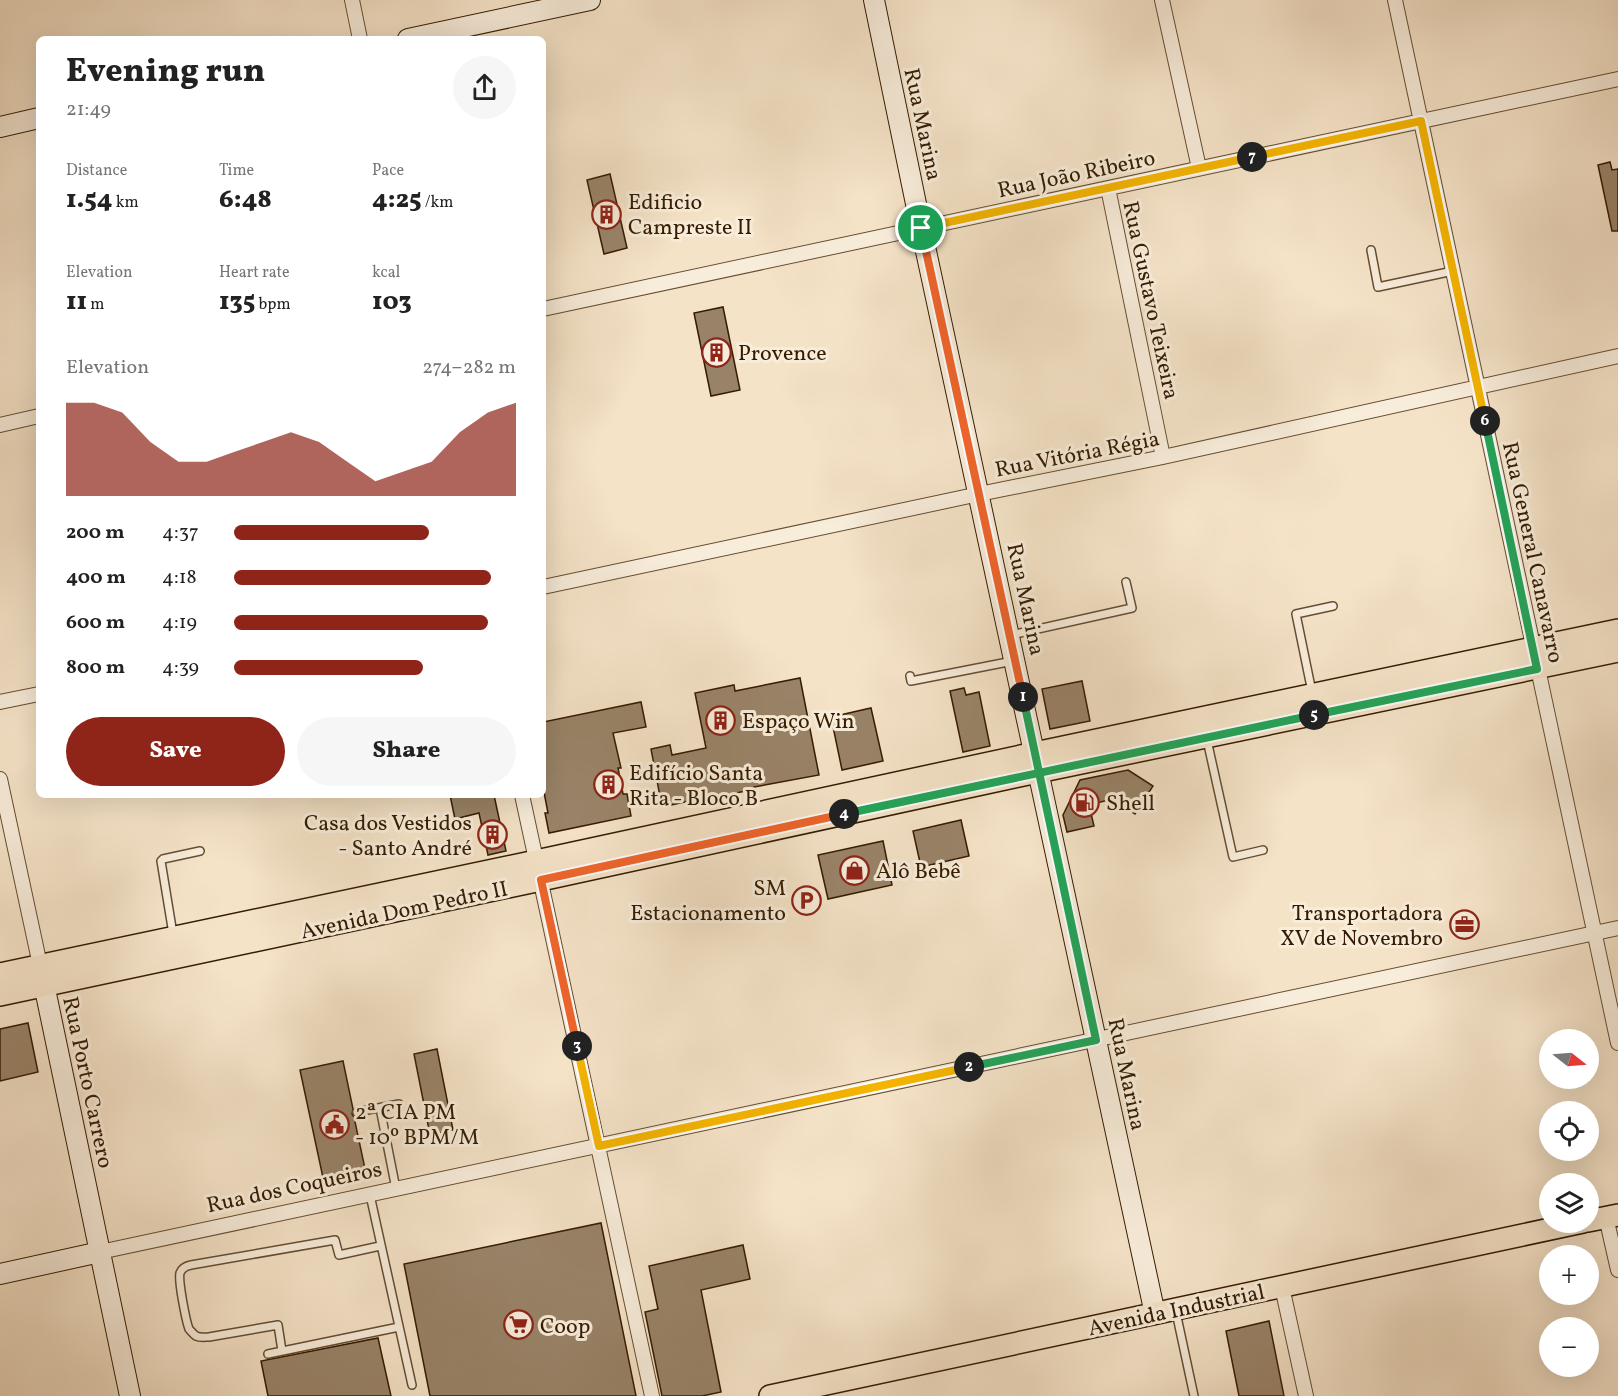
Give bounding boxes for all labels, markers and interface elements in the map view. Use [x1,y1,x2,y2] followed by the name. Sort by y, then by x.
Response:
[66,50,265,96] text: Evening run
[453,56,516,119] button: share
[895,65,949,184] street label: Rua Marina
[66,96,111,124] text: 21:49
[1237,142,1267,172] pin: 7
[995,144,1158,207] street label: Rua João Ribeiro
[1248,146,1256,168] text: 7
[66,160,127,182] text: Distance
[219,160,254,182] text: Time
[372,160,404,182] text: Pace
[66,182,113,218] text: 1.54
[219,182,272,218] text: 6:48
[372,182,421,218] text: 4:25
[628,188,752,244] place label: Edificio Campreste II
[113,192,139,214] text: km
[421,192,453,214] text: /km
[591,198,623,230] building icon: Edificio Campreste II
[1113,198,1186,403] street label: Rua Gustavo Teixeira
[895,202,946,253] pin
[904,211,937,244] icon: arrive
[66,262,133,284] text: Elevation
[219,262,290,284] text: Heart rate
[372,262,400,284] text: kcal
[66,284,87,320] text: 11
[219,284,255,320] text: 135
[372,284,412,320] text: 103
[87,294,105,316] text: m
[255,294,291,316] text: bpm
[701,336,733,368] building icon: Provence
[738,339,827,370] place label: Provence
[66,354,149,382] text: Elevation
[422,354,516,382] text: 274–282 m
[1470,406,1500,436] pin: 6
[1481,410,1489,432] text: 6
[993,424,1162,487] street label: Rua Vitória Régia
[1493,439,1570,666] street label: Rua General Canavarro
[66,519,124,547] text: 200 m
[162,519,199,547] text: 4:37
[998,540,1052,659] street label: Rua Marina
[66,564,126,592] text: 400 m
[162,564,197,592] text: 4:18
[66,609,125,637] text: 600 m
[162,609,197,637] text: 4:19
[66,654,125,682] text: 800 m
[162,654,199,682] text: 4:39
[1008,682,1038,712] pin: 1
[1020,686,1026,708] text: 1
[1299,700,1329,730] pin: 5
[705,704,737,736] building icon: Espaço Win
[1310,704,1318,726] text: 5
[742,707,855,738] place label: Espaço Win
[66,717,285,786] button: Save
[297,717,516,786] button: Share
[629,759,763,815] place label: Edifício Santa Rita - Bloco B
[592,769,624,801] building icon: Edifício Santa Rita - Bloco B
[1069,786,1101,818] fuel station icon: Shell
[1106,789,1155,820] place label: Shell
[829,799,859,829] pin: 4
[839,803,849,825] text: 4
[304,809,472,865] place label: Casa dos Vestidos - Santo André
[477,819,509,851] building icon: Casa dos Vestidos - Santo André
[839,854,871,886] shop icon: Alô Bebê
[876,857,961,888] place label: Alô Bebê
[298,874,511,949] street label: Avenida Dom Pedro II
[630,874,786,930] place label: SM Estacionamento
[791,884,823,916] parking icon: SM Estacionamento
[1280,899,1443,955] place label: Transportadora XV de Novembro
[1448,909,1480,941] office icon: Transportadora XV de Novembro
[53,994,120,1171] street label: Rua Porto Carrero
[1099,1015,1153,1134] street label: Rua Marina
[1539,1029,1599,1089] north arrow
[1539,1029,1599,1377] map controls
[562,1031,592,1061] pin: 3
[573,1035,581,1057] text: 3
[954,1052,984,1082] pin: 2
[965,1056,973,1078] text: 2
[355,1098,479,1154] place label: 2ª CIA PM - 10º BPM/M
[1539,1101,1599,1161] button: locate
[318,1108,350,1140] public building icon: 2ª CIA PM - 10º BPM/M
[204,1155,385,1222] street label: Rua dos Coqueiros
[1539,1173,1599,1233] button: layers
[1539,1245,1599,1305] button: +
[1085,1278,1268,1345] street label: Avenida Industrial
[503,1309,535,1341] supermarket icon: Coop
[540,1312,590,1343] place label: Coop
[1539,1317,1599,1377] button: −

